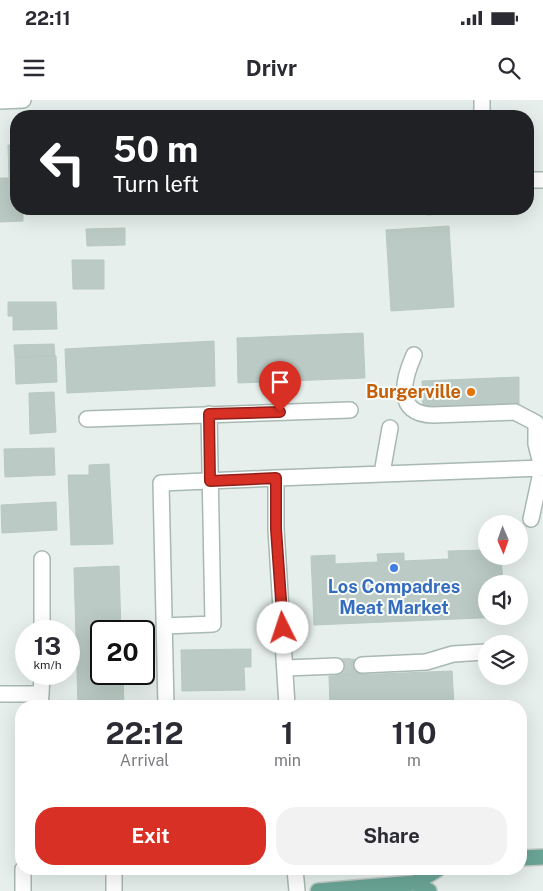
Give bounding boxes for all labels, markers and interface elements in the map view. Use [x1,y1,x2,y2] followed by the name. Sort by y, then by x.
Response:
[25,7,71,29] text: 22:11
[20,54,48,82] icon: menu
[495,54,523,82] icon: search
[246,55,297,81] text: Drivr
[113,129,198,170] text: 50 m
[30,130,95,195] icon: left
[113,171,199,197] text: Turn left
[259,361,301,412] pin
[266,368,294,396] icon: arrive
[366,381,461,402] place label: Burgerville
[465,386,477,398] marker: Burgerville
[478,515,528,565] north arrow
[478,515,528,685] map controls
[388,562,400,574] marker: Los Compadres Meat Market
[478,575,528,625] button: sound
[328,576,460,618] place label: Los Compadres Meat Market
[256,601,308,653] position arrow
[90,620,155,685] speed limit sign: 20
[34,631,61,661] text: 13
[478,635,528,685] button: layers
[33,658,62,672] text: km/h
[105,715,184,751] text: 22:12
[281,715,294,751] text: 1
[392,715,437,751] text: 110
[120,751,169,770] text: Arrival
[274,751,301,770] text: min
[407,751,421,770] text: m
[35,807,266,865] button: Exit
[276,807,507,865] button: Share

